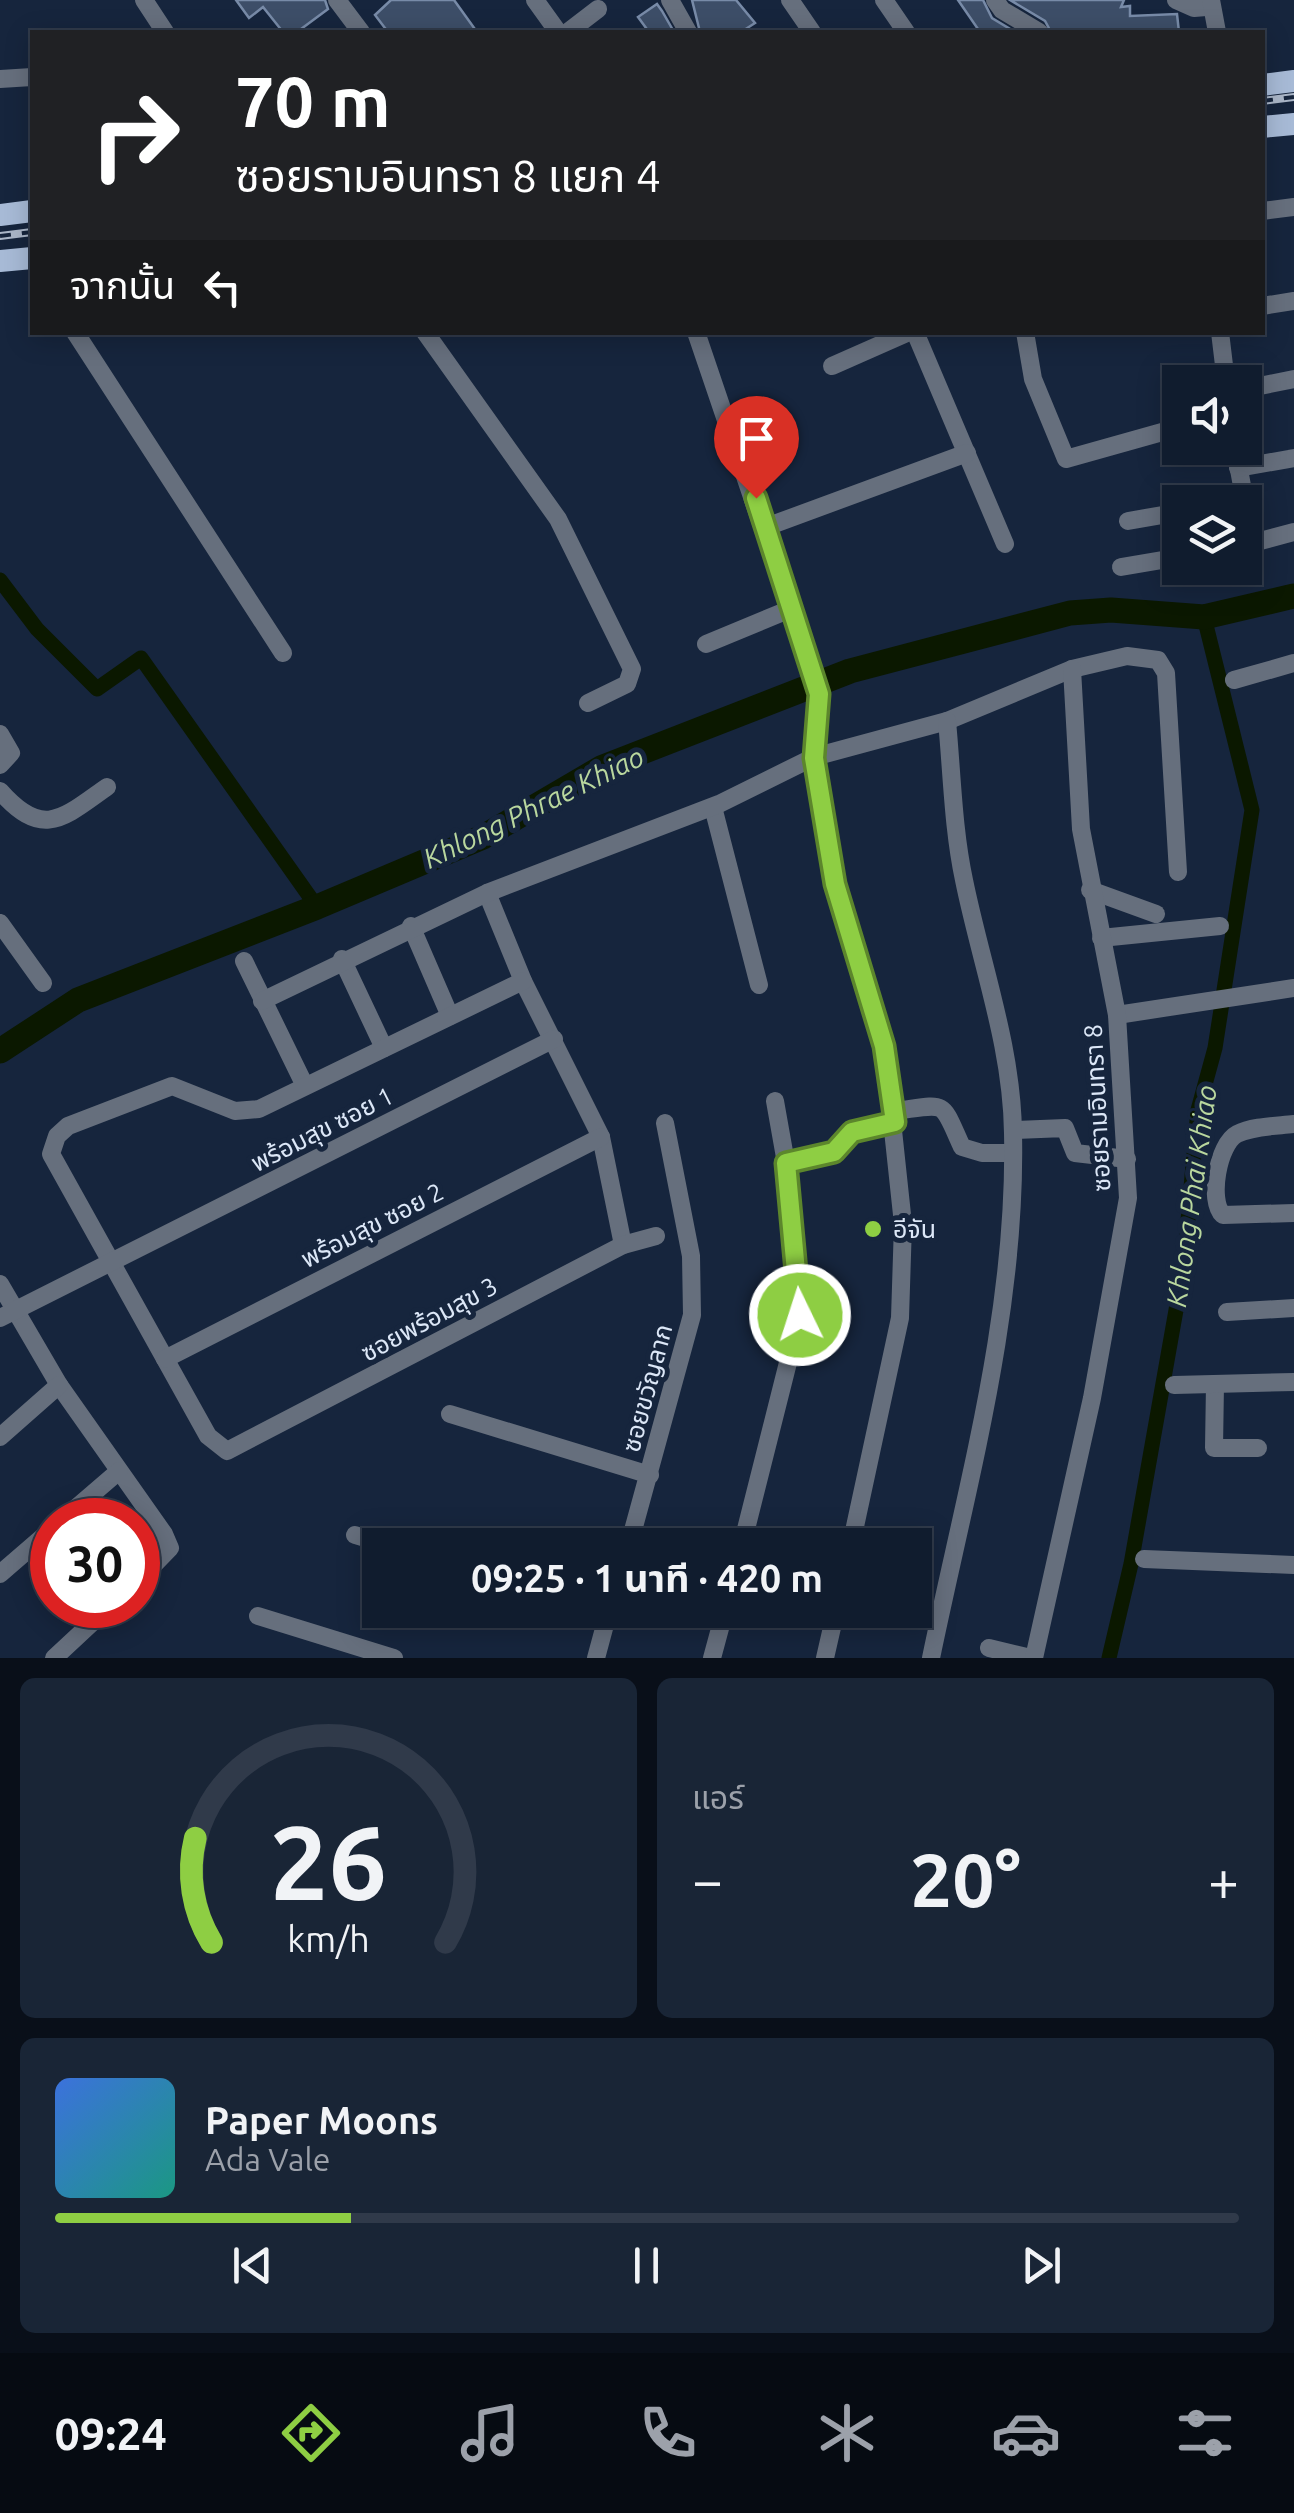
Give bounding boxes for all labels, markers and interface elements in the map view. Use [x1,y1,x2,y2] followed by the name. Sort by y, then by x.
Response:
[235,62,391,140] text: 70 m
[70,70,200,200] icon: right
[235,150,661,201] text: ซอยรามอินทรา 8 แยก 4
[195,260,250,315] icon: left
[70,264,175,306] text: จากนั้น
[1162,365,1262,585] map controls
[1162,365,1262,465] button: sound
[714,396,799,499] pin
[729,411,784,466] icon: arrive
[1162,485,1262,585] button: layers
[418,740,648,874] water label: Khlong Phrae Khiao
[1079,1023,1115,1193] street label: ซอยรามอินทรา 8
[246,1081,399,1179] street label: พร้อมสุข ซอย 1
[1160,1083,1222,1309] water label: Khlong Phai Khiao
[296,1177,449,1275] street label: พร้อมสุข ซอย 2
[893,1215,936,1243] place label: อีจัน
[862,1218,884,1240] marker: อีจัน
[748,1263,852,1367] position arrow
[356,1271,503,1368] street label: ซอยพร้อมสุข 3
[616,1321,678,1455] street label: ซอยขวัญลาก
[30,1498,160,1628] speed limit sign: 30
[471,1557,823,1599] text: 09:25 · 1 นาที · 420 m
[692,1779,744,1815] text: แอร์
[270,1803,387,1920] text: 26
[910,1837,1021,1921] text: 20°
[692,1849,723,1910] text: −
[1208,1849,1239,1910] text: +
[287,1919,370,1959] text: km/h
[205,2099,438,2141] text: Paper Moons
[205,2141,331,2177] text: Ada Vale
[225,2238,280,2293] icon: previous
[619,2238,674,2293] icon: pause
[1014,2238,1069,2293] icon: next
[276,2398,346,2468] icon: directions
[455,2398,525,2468] icon: music
[633,2398,703,2468] icon: phone
[812,2398,882,2468] icon: climate
[991,2398,1061,2468] icon: car
[1170,2398,1240,2468] icon: filters
[54,2408,167,2459] text: 09:24

